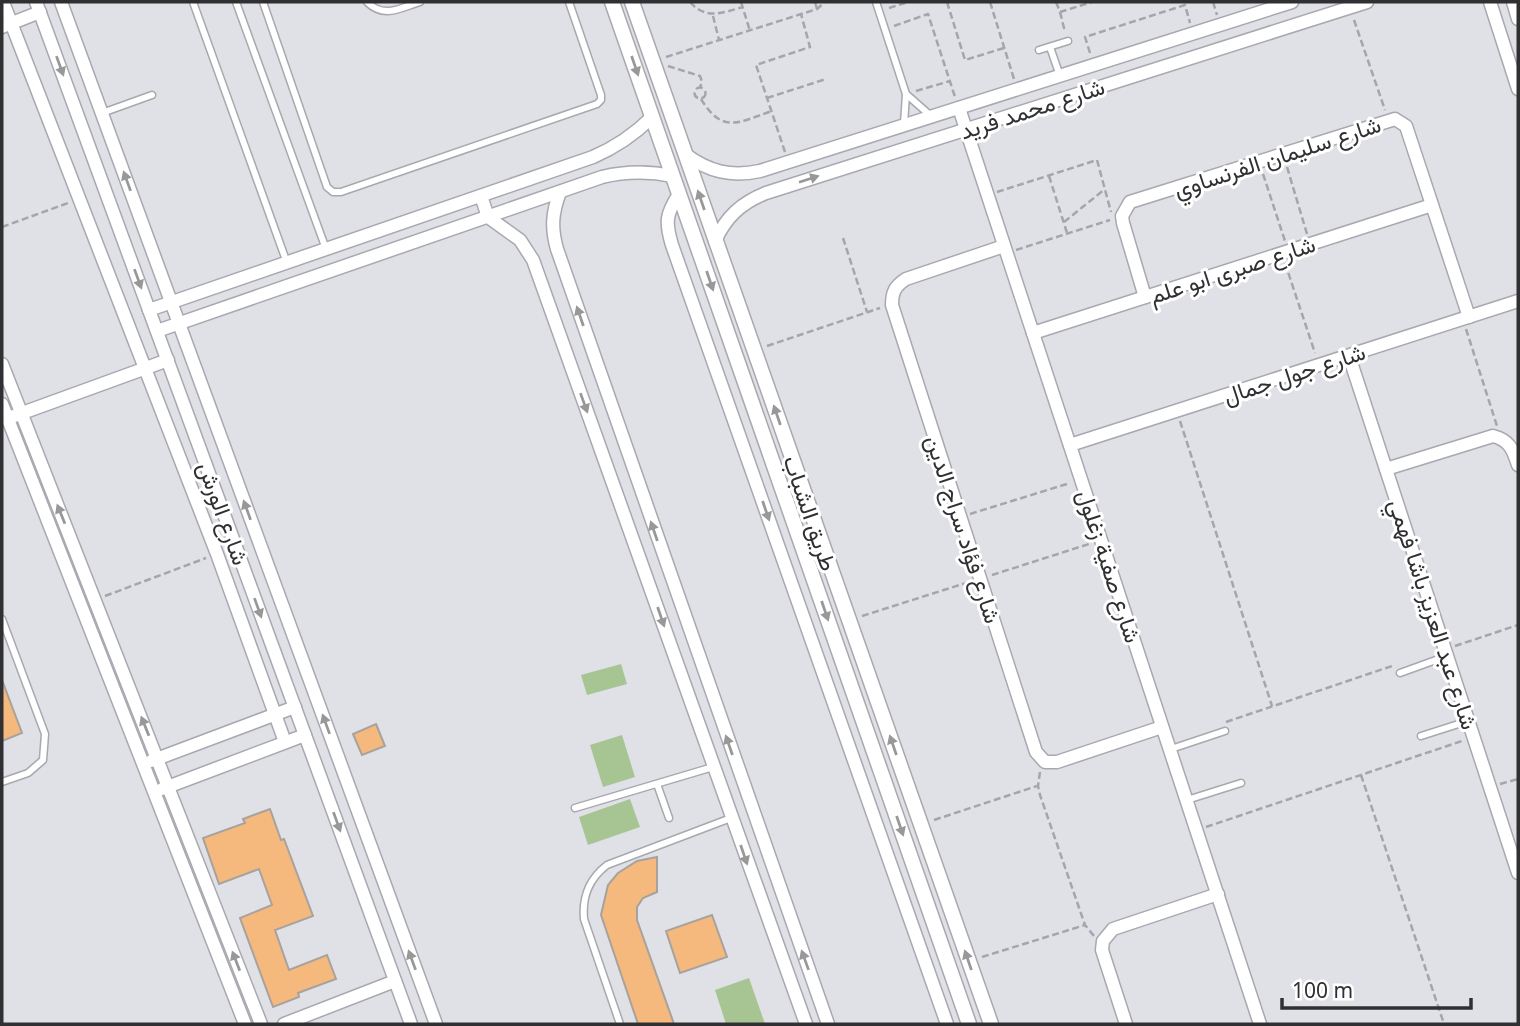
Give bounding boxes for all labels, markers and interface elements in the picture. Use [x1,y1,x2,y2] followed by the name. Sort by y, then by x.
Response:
[54,55,65,76] one-way arrow
[630,56,641,77] one-way arrow
[956,70,1109,147] street label: شارع محمد فريد
[1169,107,1386,208] street label: شارع سليمان الفرنساوي
[121,171,132,192] one-way arrow
[798,174,819,184] one-way arrow
[695,190,706,211] one-way arrow
[1145,227,1319,312] street label: شارع صبرى ابو علم
[133,269,144,290] one-way arrow
[705,271,716,292] one-way arrow
[574,305,585,326] one-way arrow
[1219,335,1370,412] street label: شارع جول جمال
[579,392,590,413] one-way arrow
[771,404,782,425] one-way arrow
[918,431,1010,628] street label: شارع فؤاد سراج الدين
[776,451,846,575] street label: طريق الشباب
[190,457,257,569] street label: شارع الورش
[1069,485,1150,647] street label: شارع صفية زغلول
[1378,495,1486,735] street label: شارع عبد العزيز باشا فهمي
[242,499,253,520] one-way arrow
[761,501,772,522] one-way arrow
[55,504,66,525] one-way arrow
[648,520,659,541] one-way arrow
[253,598,264,619] one-way arrow
[820,601,831,622] one-way arrow
[656,606,667,627] one-way arrow
[320,713,331,734] one-way arrow
[139,715,150,736] one-way arrow
[723,735,734,756] one-way arrow
[887,735,898,756] one-way arrow
[332,811,343,832] one-way arrow
[895,816,906,837] one-way arrow
[739,844,750,865] one-way arrow
[799,949,810,970] one-way arrow
[962,949,973,970] one-way arrow
[230,950,241,971] one-way arrow
[406,950,417,971] one-way arrow
[1282,967,1471,1011] scale bar
[1292,976,1353,1004] text: 100 m

